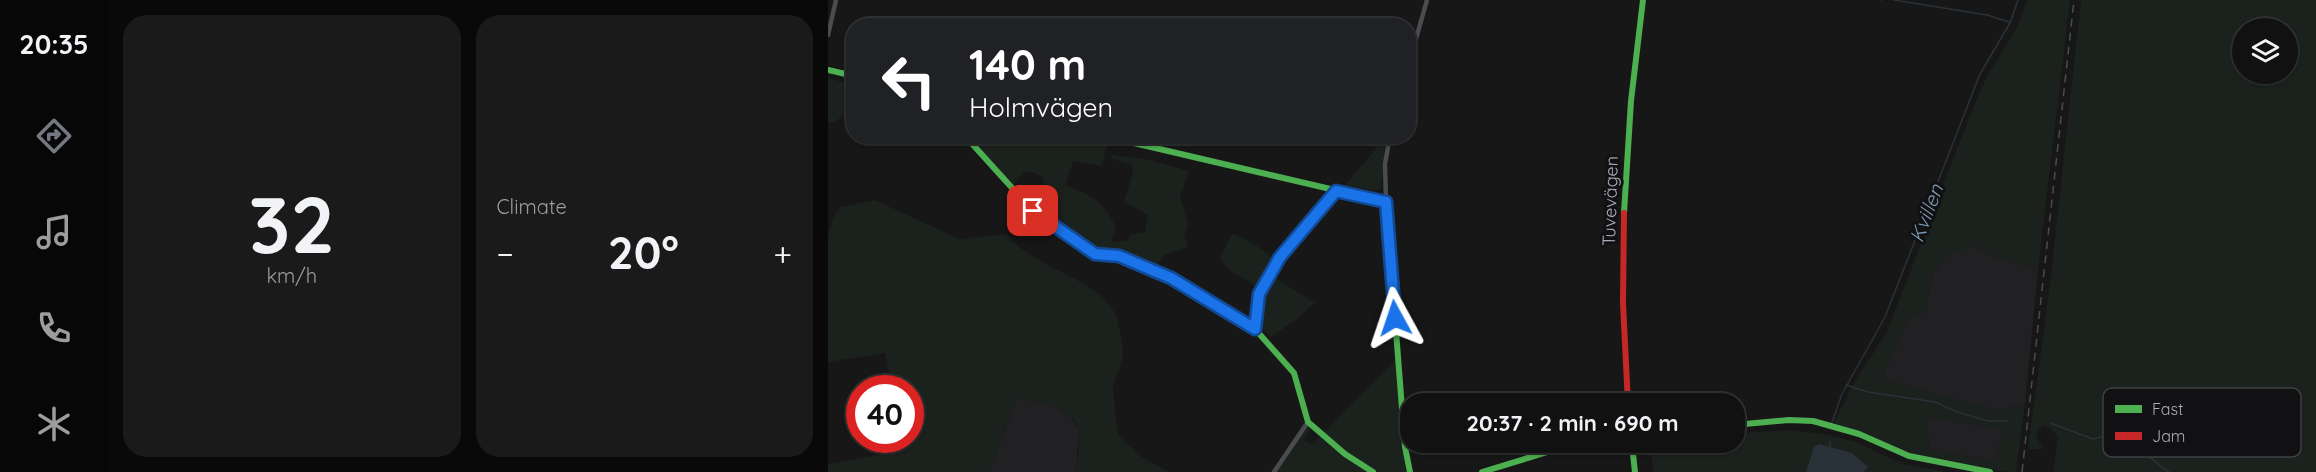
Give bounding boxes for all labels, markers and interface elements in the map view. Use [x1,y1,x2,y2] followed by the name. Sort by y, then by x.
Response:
[2232,18,2298,84] map controls
[2232,18,2298,84] button: layers
[19,27,89,61] text: 20:35
[969,38,1086,91] text: 140 m
[870,42,948,120] icon: left
[969,90,1113,124] text: Holmvägen
[33,115,75,157] icon: directions
[1597,155,1623,247] street label: Tuvevägen
[249,175,335,273] text: 32
[1904,180,1949,246] water label: Kvillen
[1007,185,1058,236] pin
[497,194,567,219] text: Climate
[1016,194,1049,227] icon: arrive
[33,211,75,253] icon: music
[608,224,679,280] text: 20°
[497,233,514,274] text: −
[773,233,792,274] text: +
[266,263,317,288] text: km/h
[1363,286,1427,350] position arrow
[33,307,75,349] icon: phone
[846,375,924,453] speed limit sign: 40
[2103,388,2301,457] legend
[2152,399,2183,419] text: Fast
[33,403,75,445] icon: climate
[1466,409,1679,437] text: 20:37 · 2 min · 690 m
[2152,426,2185,446] text: Jam

